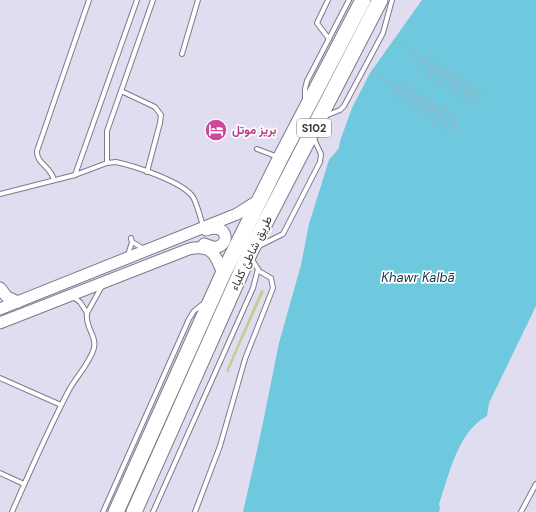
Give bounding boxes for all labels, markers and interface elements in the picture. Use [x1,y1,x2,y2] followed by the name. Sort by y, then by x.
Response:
[203,117,229,143] hotel icon: بريز موتل
[297,119,331,137] road number: S102
[232,122,277,138] place label: بريز موتل
[226,213,276,293] street label: طريق شاطئ كلباء
[381,269,455,286] water label: Khawr Kalbā

